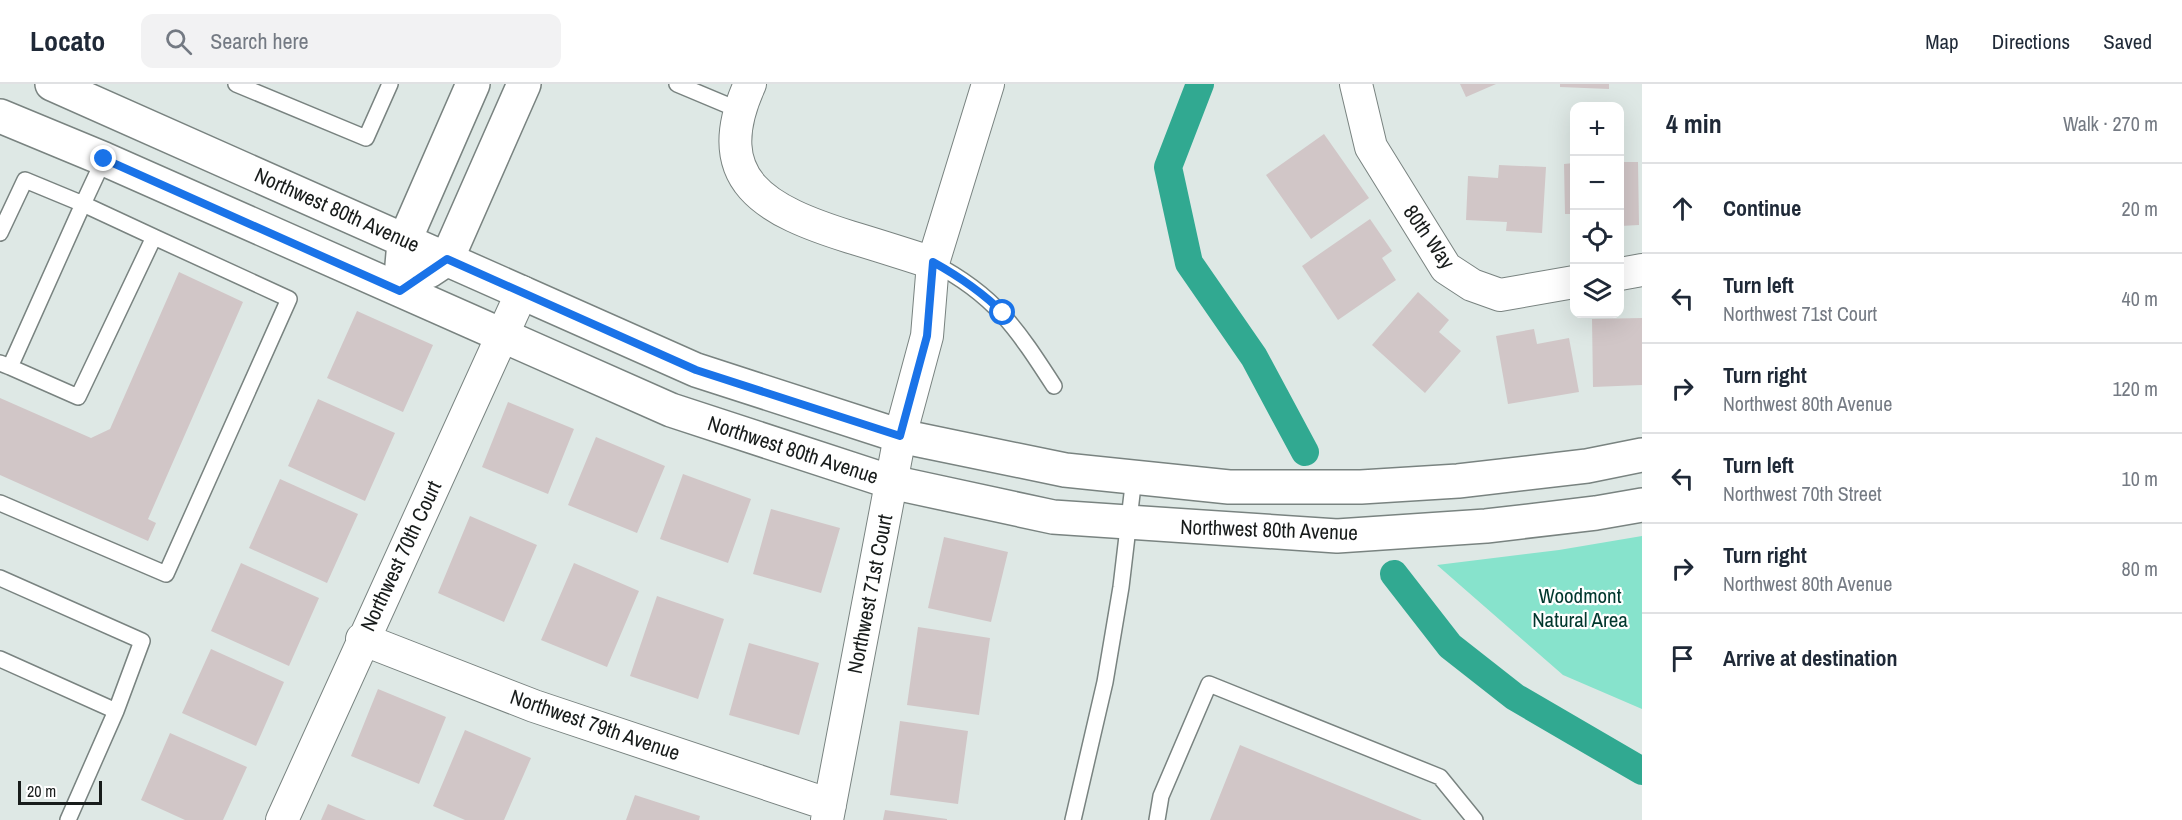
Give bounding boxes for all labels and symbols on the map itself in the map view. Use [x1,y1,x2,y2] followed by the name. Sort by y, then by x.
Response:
[90,145,116,171] route end
[250,160,424,259] street label: Northwest 80th Avenue
[1397,199,1462,275] street label: 80th Way
[989,299,1015,325] route start
[704,408,882,491] street label: Northwest 80th Avenue
[353,476,448,636] street label: Northwest 70th Court
[840,512,899,676] street label: Northwest 71st Court
[1180,512,1358,547] street label: Northwest 80th Avenue
[1532,581,1628,634] park label: Woodmont Natural Area
[506,682,684,767] street label: Northwest 79th Avenue
[18,778,102,806] scale bar

